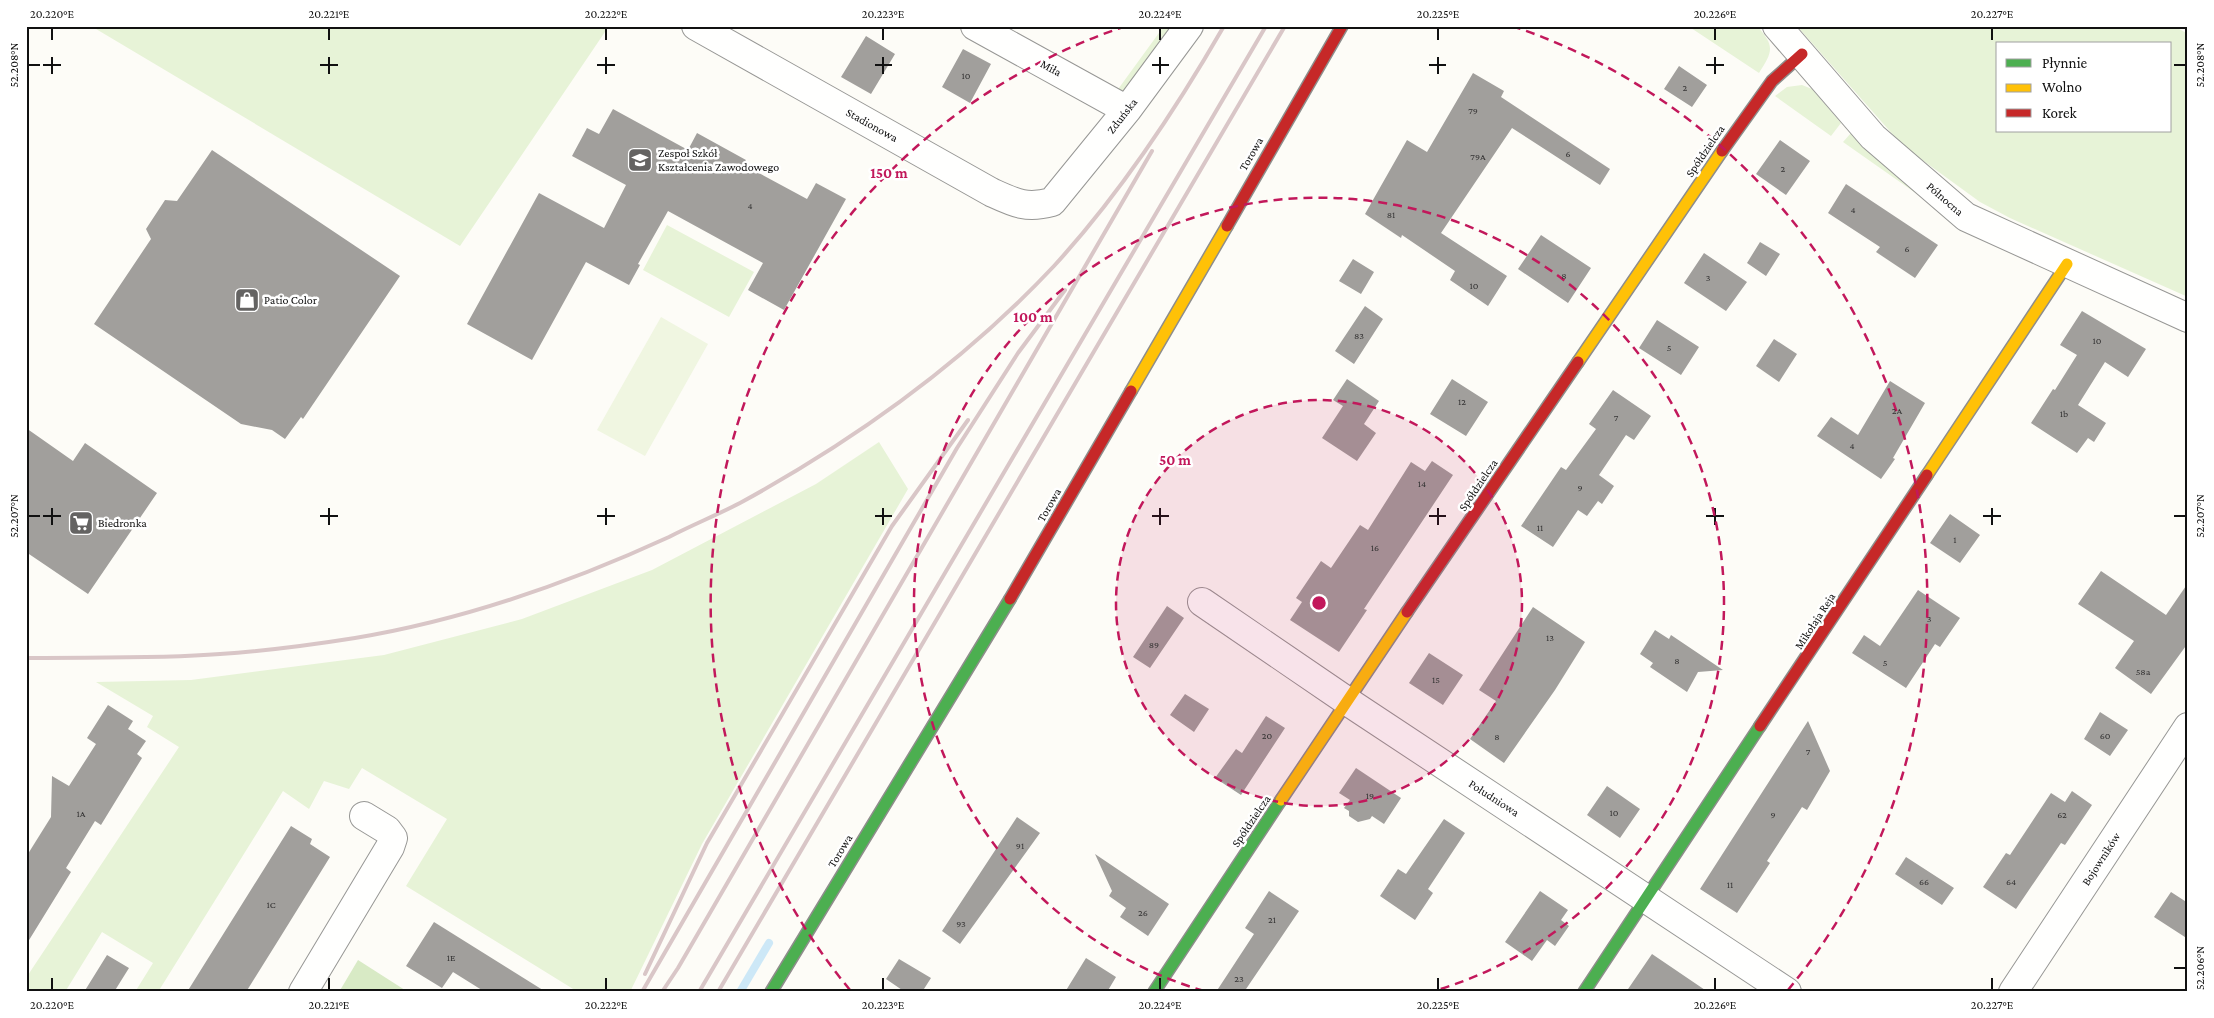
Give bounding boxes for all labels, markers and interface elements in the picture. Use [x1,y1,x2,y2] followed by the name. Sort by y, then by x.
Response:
[30,7,74,21] text: 20.220°E
[309,7,350,21] text: 20.221°E
[585,7,628,21] text: 20.222°E
[862,7,905,21] text: 20.223°E
[1138,7,1182,21] text: 20.224°E
[1417,7,1460,21] text: 20.225°E
[1694,7,1737,21] text: 20.226°E
[1971,7,2014,21] text: 20.227°E
[1996,42,2172,132] legend
[7,43,21,87] text: 52.208°N
[2193,43,2207,87] text: 52.208°N
[2042,55,2088,72] text: Płynnie
[1038,57,1064,80] street label: Miła
[962,70,971,81] house number: 10
[2042,79,2082,95] text: Wolno
[1683,82,1688,93] house number: 2
[1104,95,1141,137] street label: Zduńska
[844,105,901,145] street label: Stadionowa
[1468,105,1478,116] house number: 79
[2042,105,2077,121] text: Korek
[1683,122,1728,180] street label: Spółdzielcza
[1236,134,1266,173] street label: Torowa
[658,146,779,174] place label: Zespoł Szkół Kształcenia Zawodowego
[627,147,653,173] school or university icon: Zespoł Szkół Kształcenia Zawodowego
[1565,148,1571,159] house number: 6
[1470,151,1486,162] house number: 79A
[1781,163,1786,174] house number: 2
[870,165,908,181] text: 150 m
[1924,179,1967,219] street label: Północna
[747,200,753,211] house number: 4
[1850,204,1856,215] house number: 4
[1387,209,1395,220] house number: 81
[1904,243,1910,254] house number: 6
[1561,270,1567,281] house number: 8
[1706,272,1711,283] house number: 3
[1470,280,1479,291] house number: 10
[234,287,260,313] shop icon: Patio Color
[264,293,318,307] place label: Patio Color
[1013,309,1053,325] text: 100 m
[1354,330,1364,341] house number: 83
[2093,335,2102,346] house number: 10
[1667,342,1672,353] house number: 5
[1458,396,1466,407] house number: 12
[1892,405,1903,416] house number: 2A
[2060,408,2068,419] house number: 1b
[1614,412,1619,423] house number: 7
[1849,440,1855,451] house number: 4
[1159,452,1191,468] text: 50 m
[1456,456,1501,514] street label: Spółdzielcza
[1418,478,1426,489] house number: 14
[1577,482,1583,493] house number: 9
[1034,485,1064,524] street label: Torowa
[7,494,21,538] text: 52.207°N
[2193,494,2207,538] text: 52.207°N
[68,510,94,536] supermarket icon: Biedronka
[98,516,147,530] place label: Biedronka
[1537,522,1543,533] house number: 11
[1953,534,1957,545] house number: 1
[1371,542,1379,553] house number: 16
[1792,590,1839,652] street label: Mikołaja Reja
[1310,594,1328,612] centre of rings
[1927,613,1932,624] house number: 3
[1546,632,1554,643] house number: 13
[1149,639,1159,650] house number: 89
[1674,655,1680,666] house number: 8
[1883,657,1888,668] house number: 5
[2136,666,2151,677] house number: 58a
[1432,674,1440,685] house number: 15
[1262,730,1273,741] house number: 20
[2100,730,2111,741] house number: 60
[1494,731,1500,742] house number: 8
[1806,746,1811,757] house number: 7
[1466,777,1522,820] street label: Południowa
[1366,790,1374,801] house number: 19
[1229,792,1274,850] street label: Spółdzielcza
[1610,807,1619,818] house number: 10
[76,808,86,819] house number: 1A
[1770,809,1776,820] house number: 9
[2057,809,2067,820] house number: 62
[2079,830,2123,888] street label: Bojowników
[825,831,856,870] street label: Torowa
[1016,840,1024,851] house number: 91
[1919,876,1929,887] house number: 66
[2006,876,2016,887] house number: 64
[1727,879,1733,890] house number: 11
[266,899,276,910] house number: 1C
[1138,907,1148,918] house number: 26
[1268,914,1276,925] house number: 21
[956,918,966,929] house number: 93
[2193,946,2207,990] text: 52.206°N
[447,952,456,963] house number: 1E
[1234,973,1244,984] house number: 23
[30,998,74,1012] text: 20.220°E
[309,998,350,1012] text: 20.221°E
[585,998,628,1012] text: 20.222°E
[862,998,905,1012] text: 20.223°E
[1138,998,1182,1012] text: 20.224°E
[1417,998,1460,1012] text: 20.225°E
[1694,998,1737,1012] text: 20.226°E
[1971,998,2014,1012] text: 20.227°E

